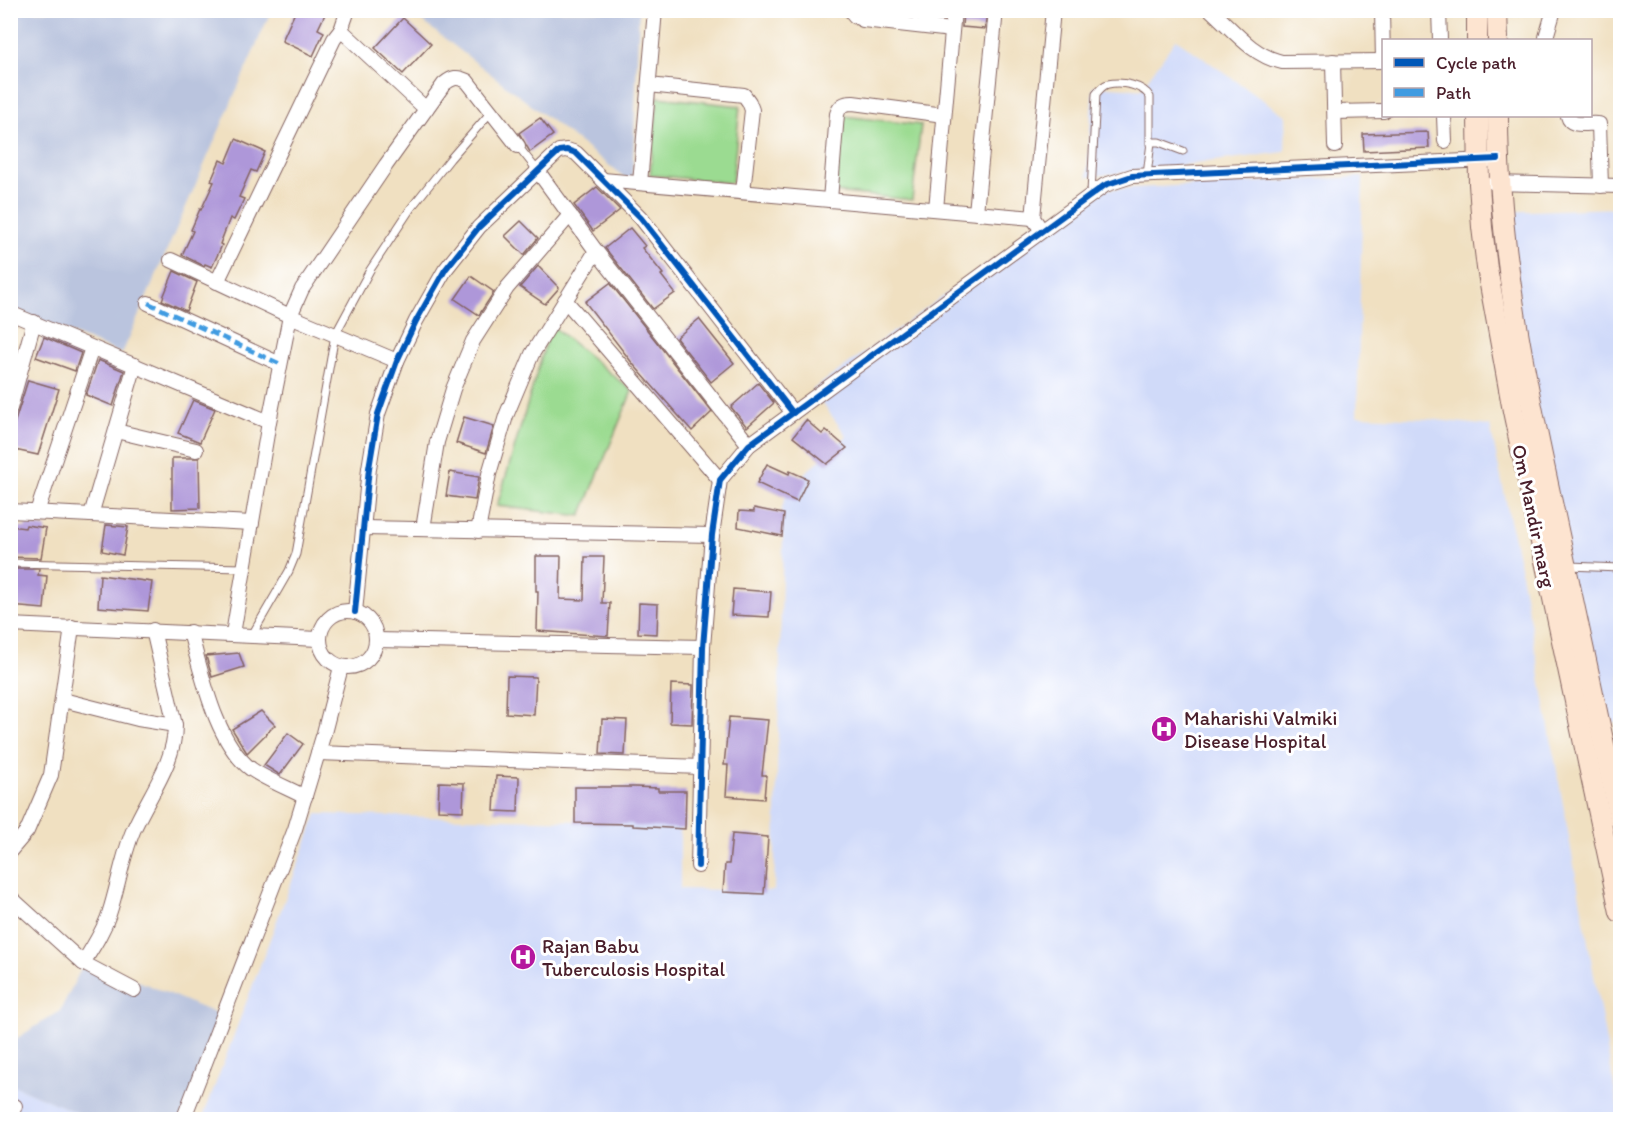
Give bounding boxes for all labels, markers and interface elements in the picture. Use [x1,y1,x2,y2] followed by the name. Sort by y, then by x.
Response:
[1382,39,1592,117] legend
[1436,52,1517,74] text: Cycle path
[1436,82,1471,104] text: Path
[1507,442,1561,590] street label: Om Mandir marg
[1184,706,1337,753] place label: Maharishi Valmiki Disease Hospital
[1149,714,1179,744] hospital icon: Maharishi Valmiki Disease Hospital
[542,934,725,981] place label: Rajan Babu Tuberculosis Hospital
[508,942,538,972] hospital icon: Rajan Babu Tuberculosis Hospital

